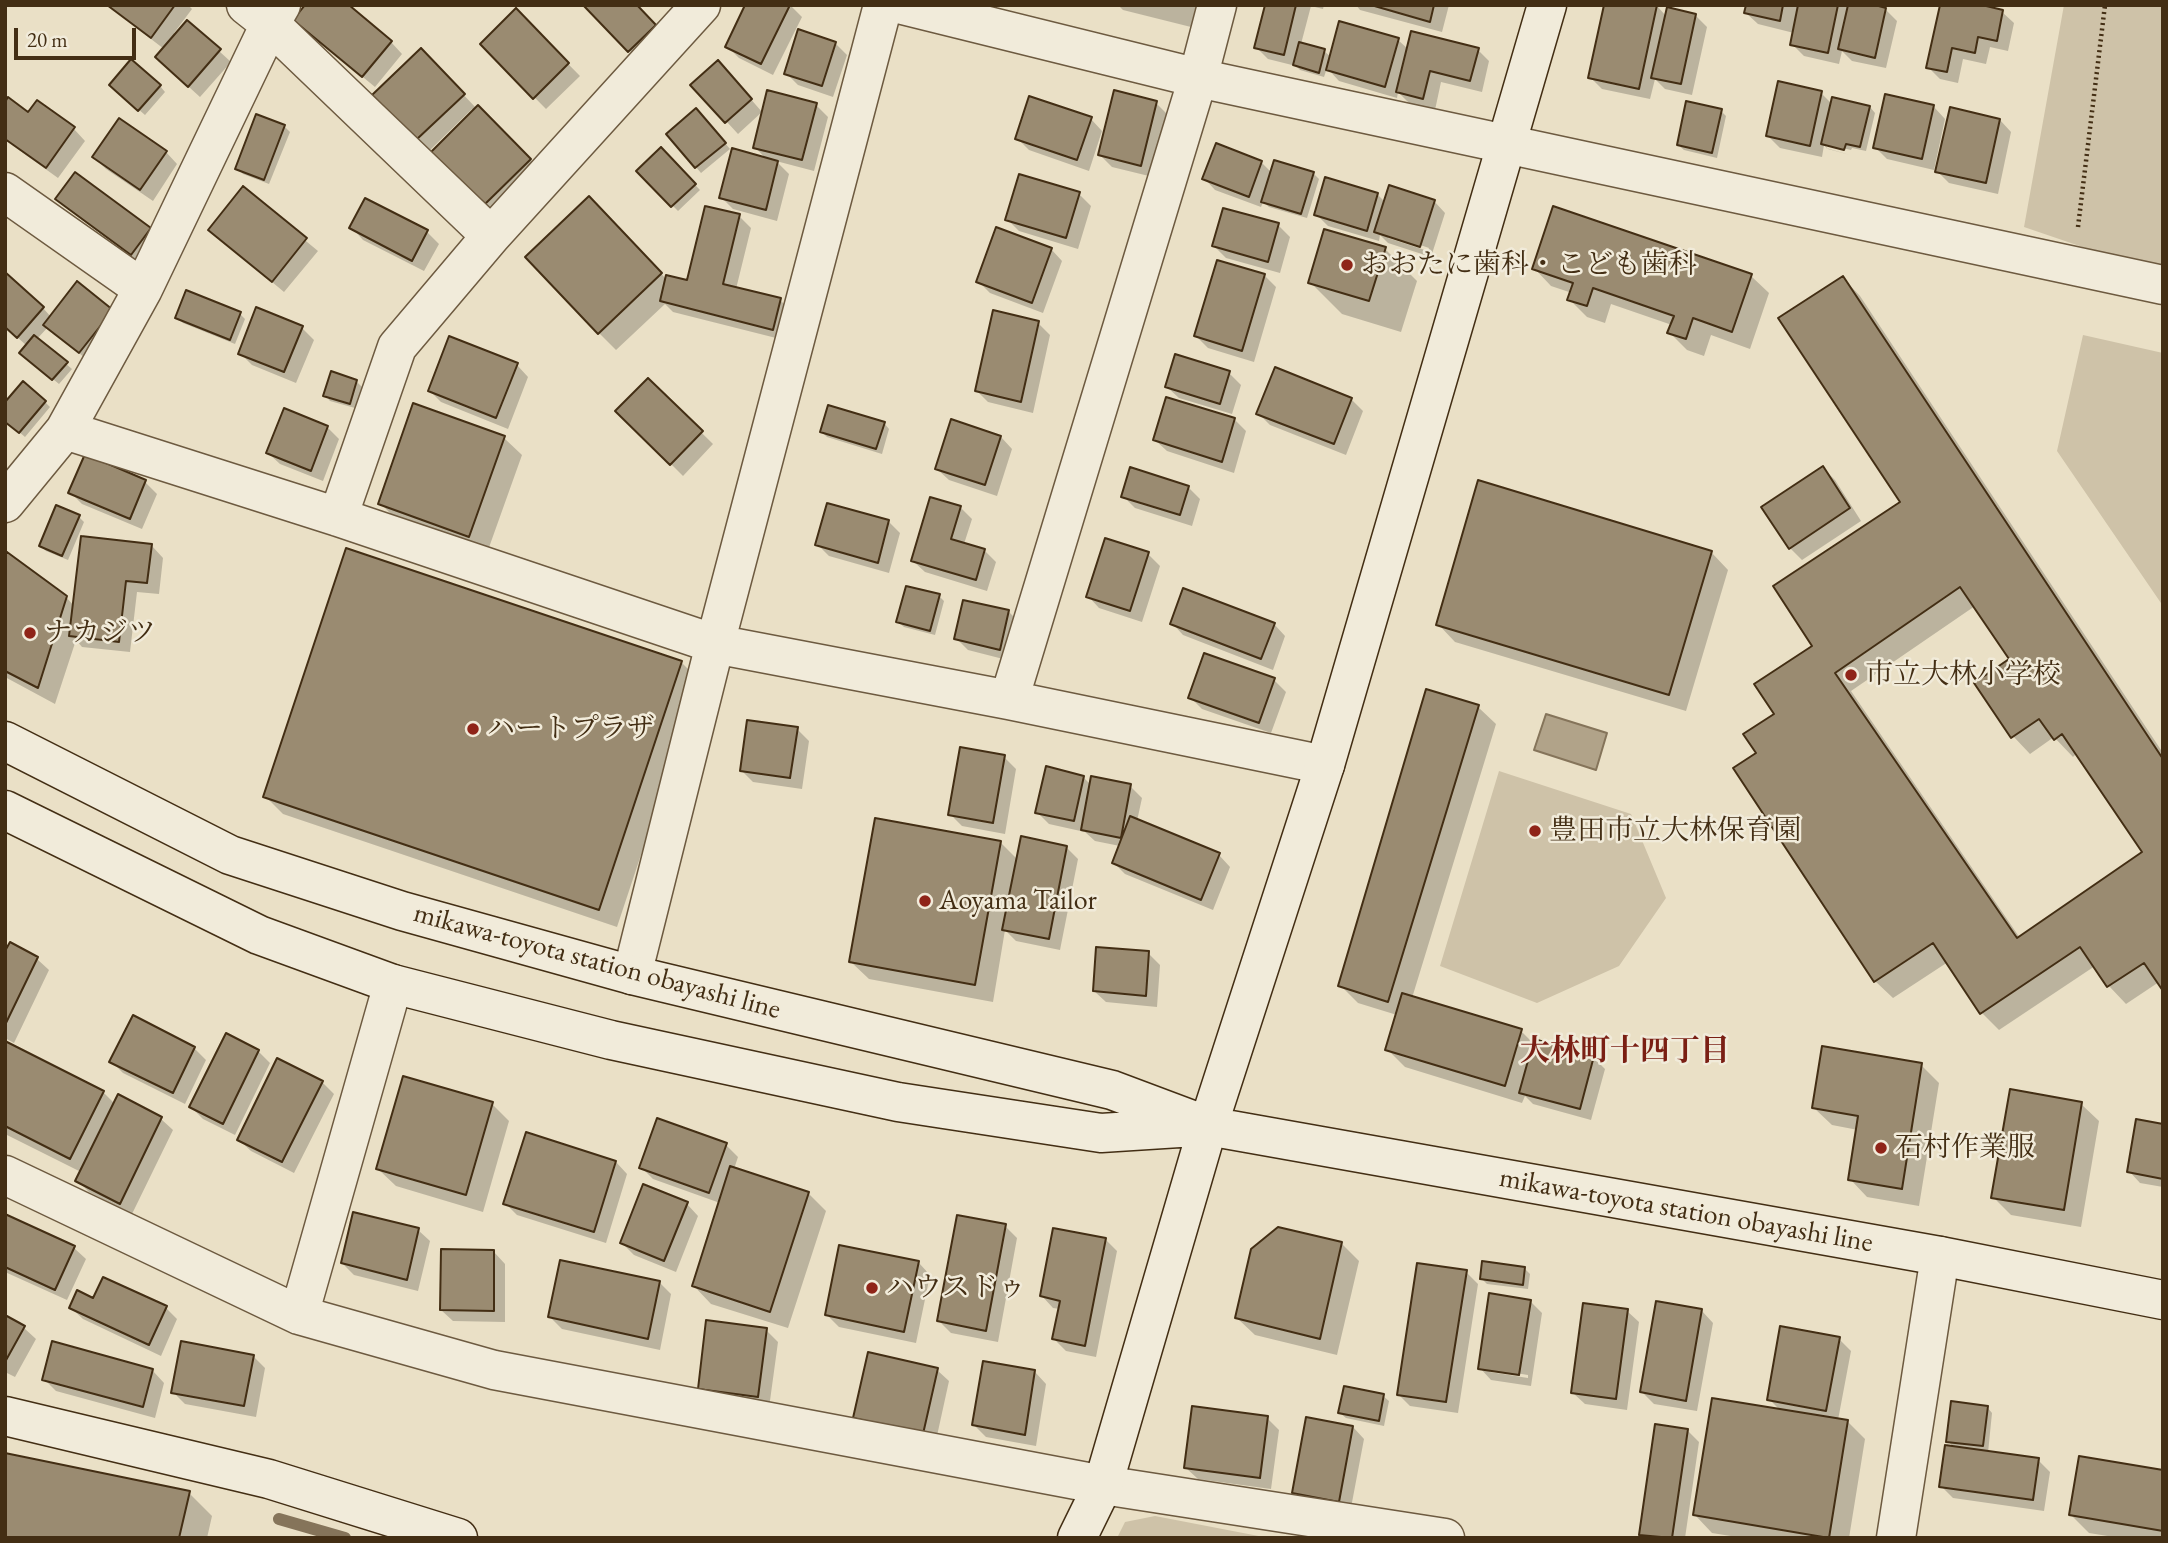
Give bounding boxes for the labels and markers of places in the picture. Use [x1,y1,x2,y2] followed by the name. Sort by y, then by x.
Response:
[1361,248,1697,282] place label: おおたに歯科・こども歯科
[1339,257,1355,273] marker: おおたに歯科・こども歯科
[44,616,156,650] place label: ナカジツ
[22,625,38,641] marker: ナカジツ
[1865,658,2061,692] place label: 市立大林小学校
[1843,667,1859,683] marker: 市立大林小学校
[487,712,655,746] place label: ハートプラザ
[465,721,481,737] marker: ハートプラザ
[1549,814,1801,848] place label: 豊田市立大林保育園
[1527,823,1543,839] marker: 豊田市立大林保育園
[939,884,1097,918] place label: Aoyama Tailor
[917,893,933,909] marker: Aoyama Tailor
[1895,1131,2035,1165] place label: 石村作業服
[1873,1140,1889,1156] marker: 石村作業服
[886,1271,1026,1305] place label: ハウスドゥ
[864,1280,880,1296] marker: ハウスドゥ

